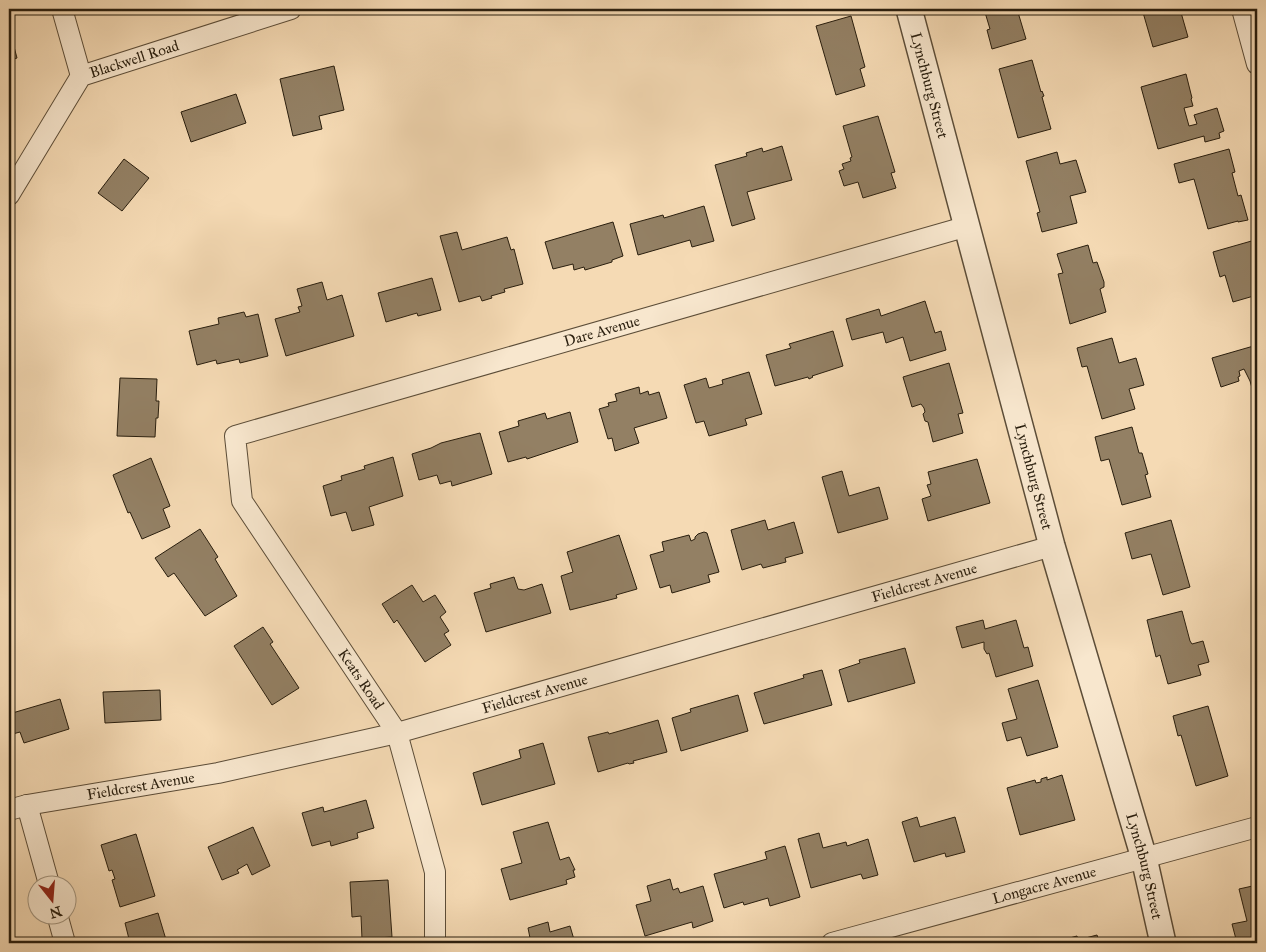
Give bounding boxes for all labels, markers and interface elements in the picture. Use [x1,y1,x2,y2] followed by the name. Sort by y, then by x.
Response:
[907,30,952,141] street label: Lynchburg Street
[87,36,182,82] street label: Blackwell Road
[562,311,642,350] street label: Dare Avenue
[1011,422,1056,532] street label: Lynchburg Street
[869,559,979,606] street label: Fieldcrest Avenue
[334,645,388,713] street label: Keats Road
[480,670,590,717] street label: Fieldcrest Avenue
[86,768,196,804] street label: Fieldcrest Avenue
[1122,811,1167,922] street label: Lynchburg Street
[990,862,1098,908] street label: Longacre Avenue
[28,874,78,924] north arrow
[47,902,64,922] text: N

